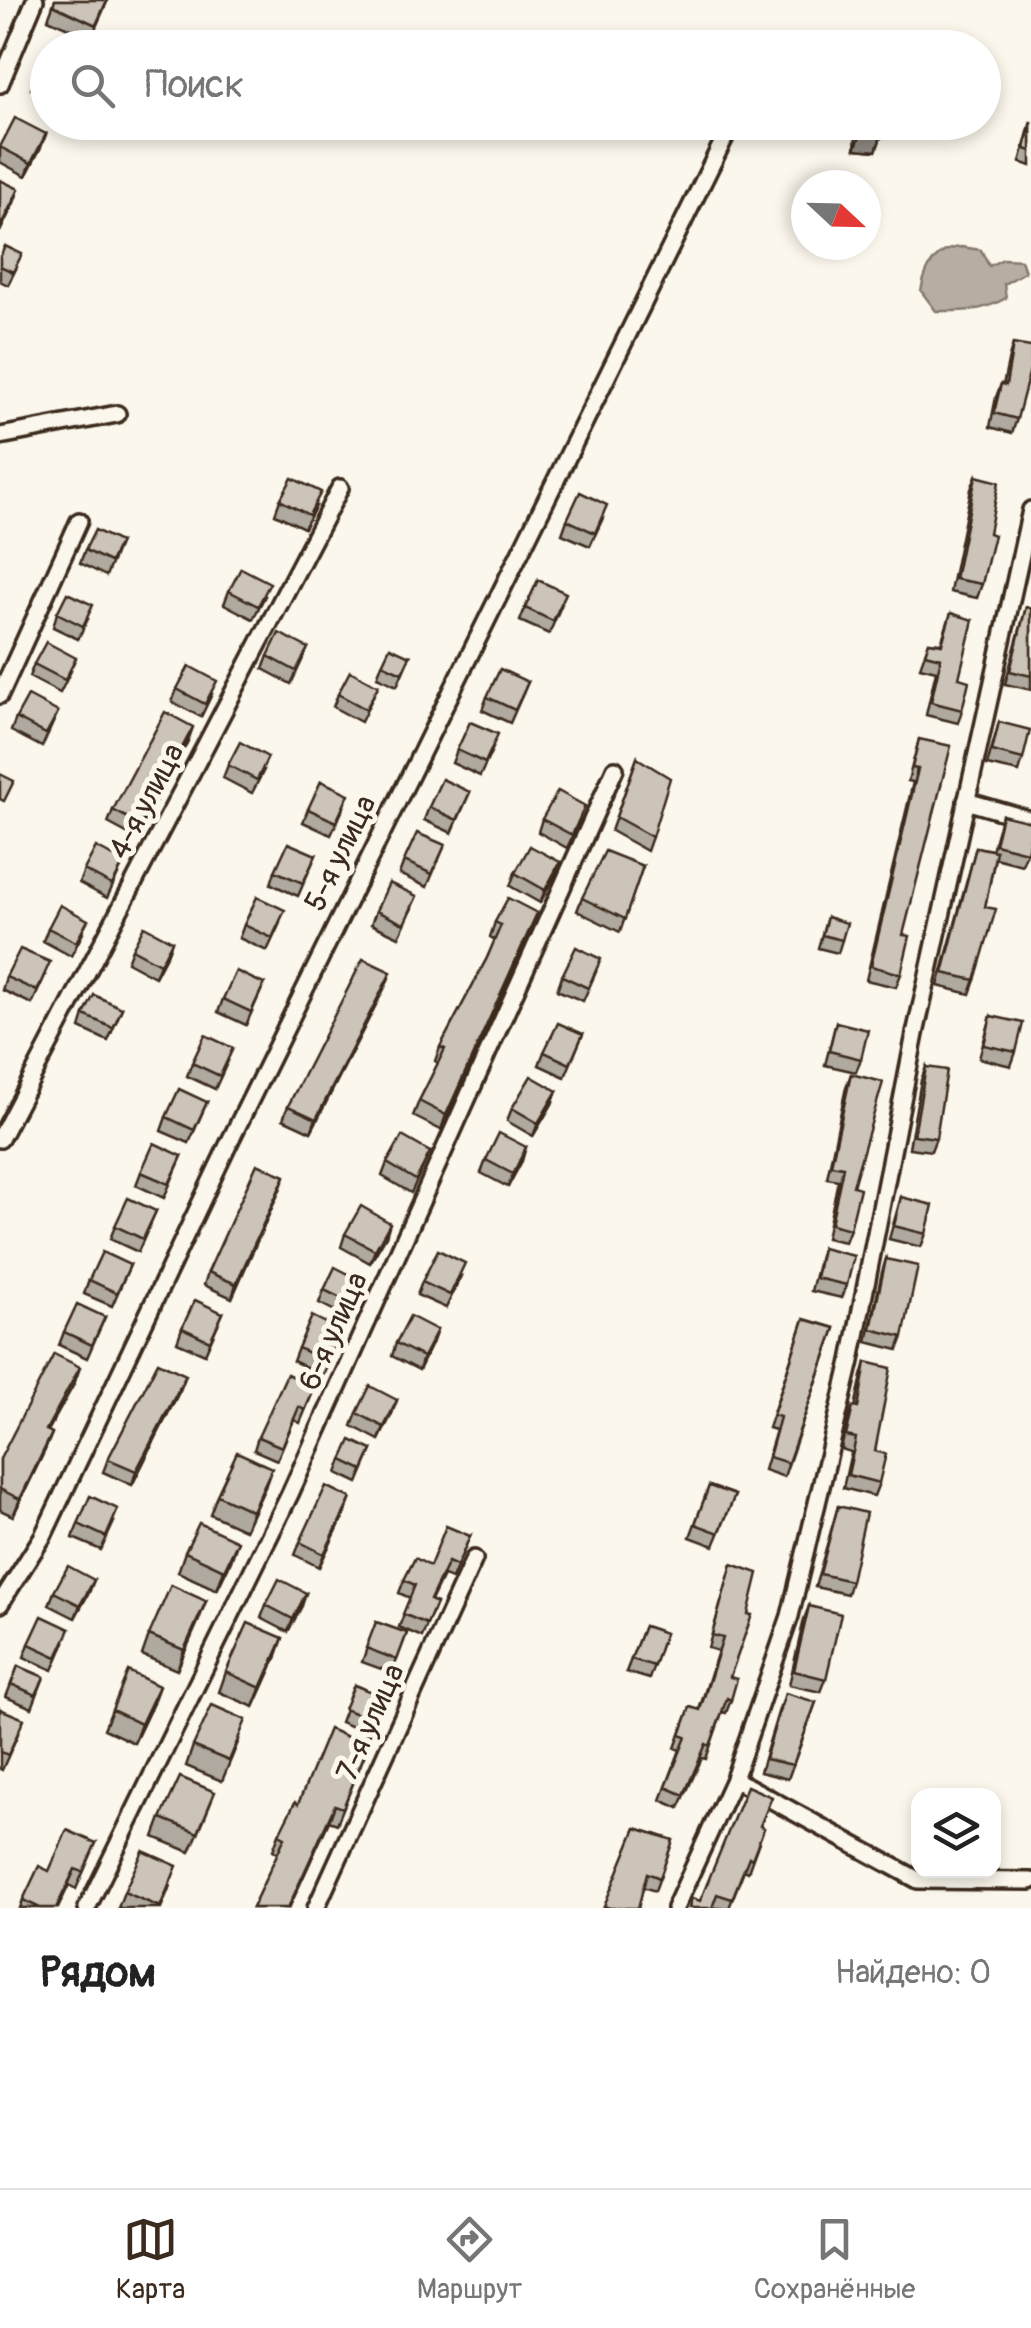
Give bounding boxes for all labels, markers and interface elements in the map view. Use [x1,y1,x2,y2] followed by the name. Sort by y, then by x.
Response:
[30,30,1001,140] search box
[65,58,120,113] icon: search
[145,61,244,109] text: Поиск
[791,170,881,260] north arrow
[101,737,192,865] street label: 4-я улица
[297,789,384,917] street label: 5-я улица
[291,1266,376,1396] street label: 6-я улица
[328,1658,413,1786] street label: 7-я улица
[911,1788,1001,1878] map controls
[911,1788,1001,1878] button: layers
[40,1947,156,1999] text: Рядом
[835,1953,991,1993] text: Найдено: 0
[116,2212,185,2307] tab: Карта
[417,2212,522,2307] tab: Маршрут
[754,2212,915,2307] tab: Сохранённые

